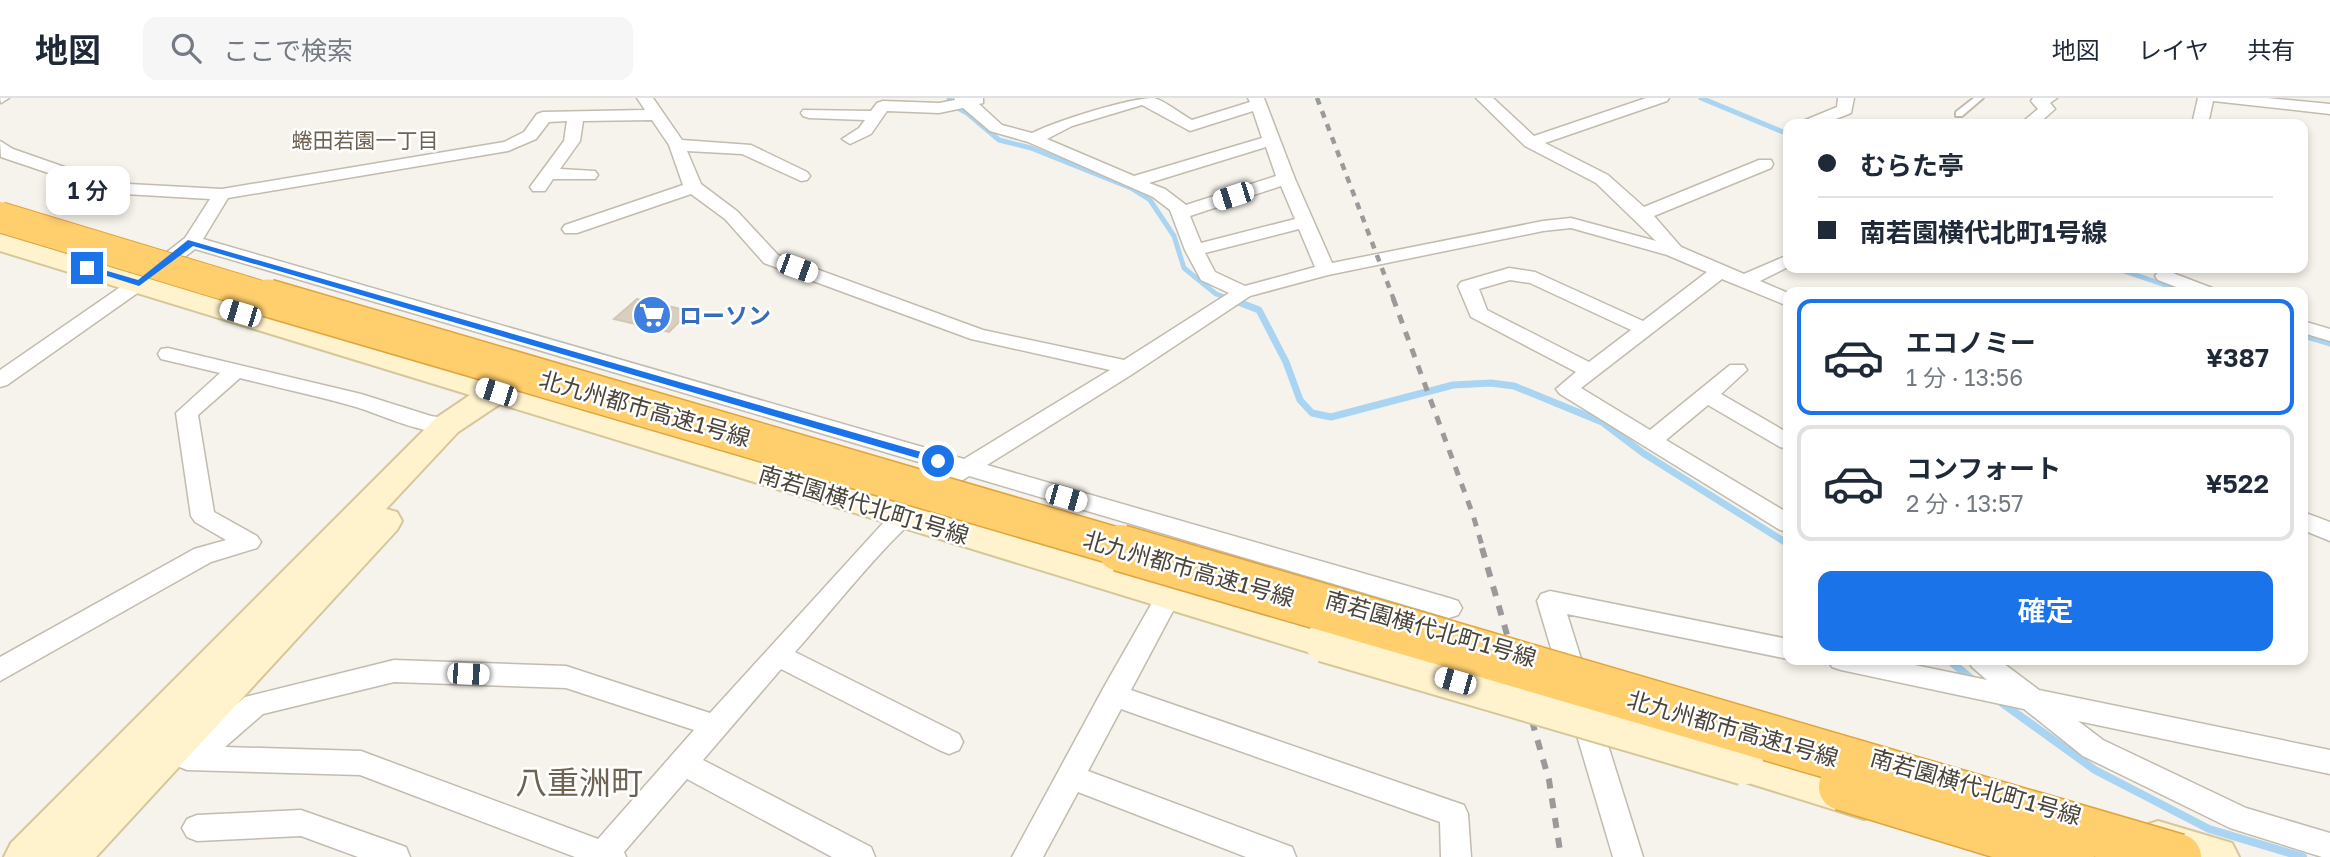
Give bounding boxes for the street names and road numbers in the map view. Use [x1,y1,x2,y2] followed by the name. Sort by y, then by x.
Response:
[536,364,754,452] street label: 北九州都市高速1号線
[756,459,972,549] street label: 南若園横代北町1号線
[1080,524,1298,612] street label: 北九州都市高速1号線
[1322,584,1540,672] street label: 南若園横代北町1号線
[1624,684,1842,772] street label: 北九州都市高速1号線
[1867,742,2085,830] street label: 南若園横代北町1号線

